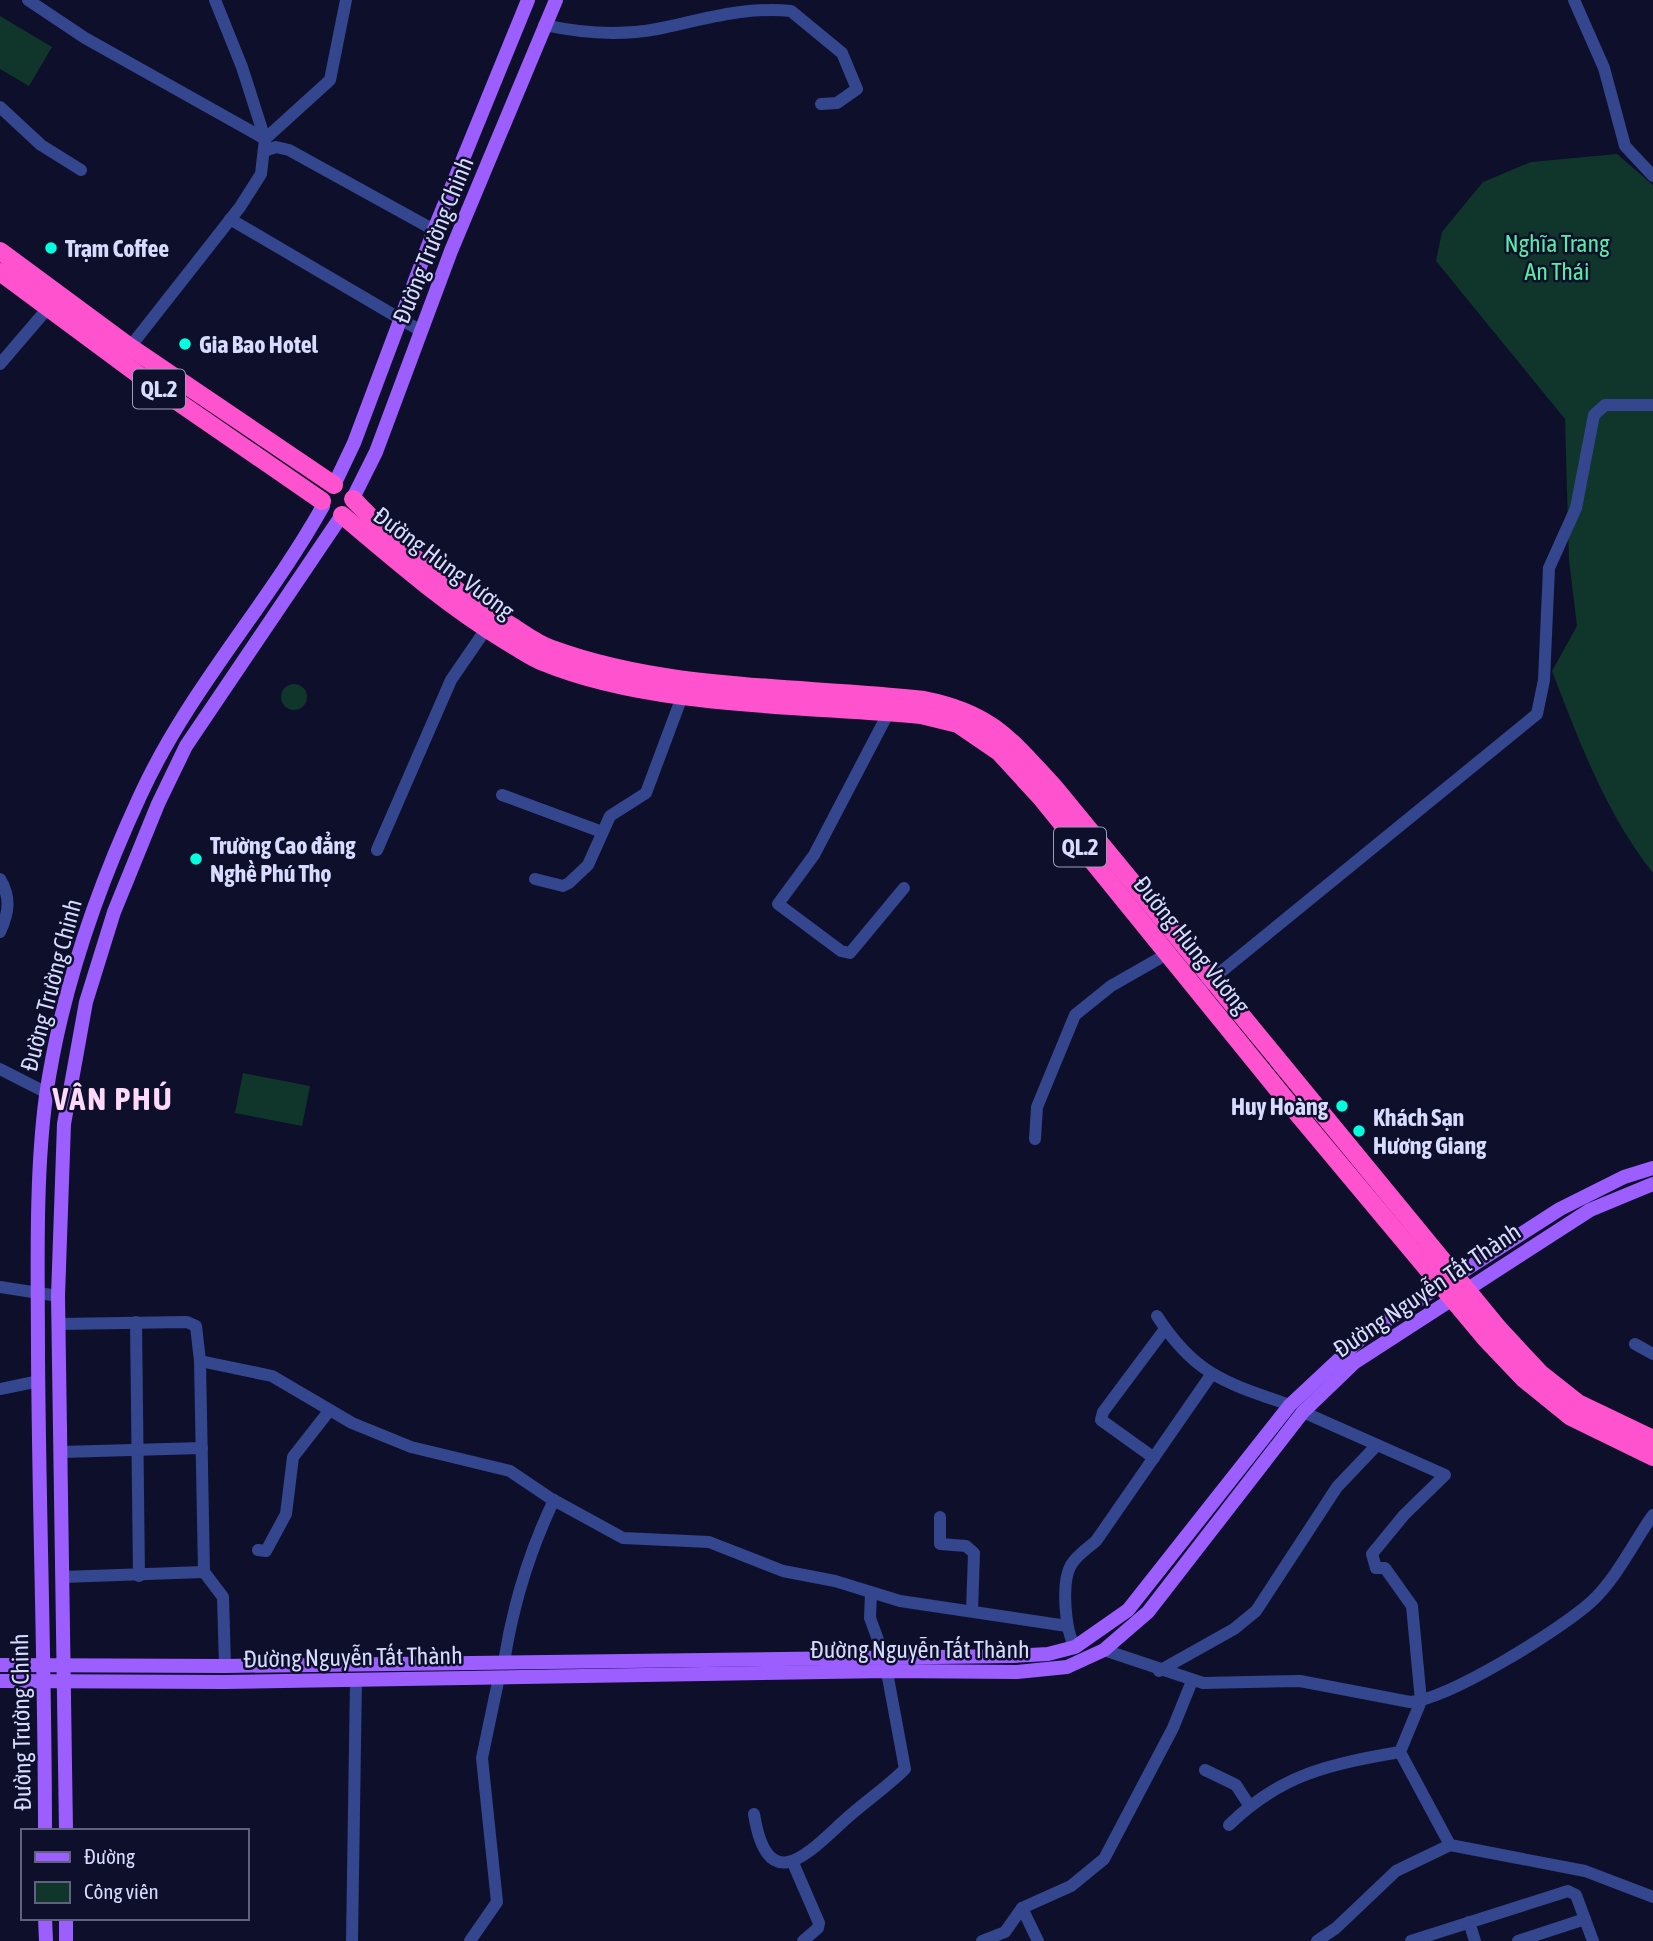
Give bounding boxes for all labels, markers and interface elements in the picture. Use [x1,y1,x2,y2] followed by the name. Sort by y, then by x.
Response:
[387,153,479,327] street label: Đường Trường Chinh
[1505,230,1610,285] park label: Nghĩa Trang An Thái
[65,235,169,262] place label: Trạm Coffee
[43,240,59,256] marker: Trạm Coffee
[199,331,319,358] place label: Gia Bao Hotel
[177,336,193,352] marker: Gia Bao Hotel
[133,370,185,408] road number: QL.2
[369,501,520,625] street label: Đường Hùng Vương
[1054,828,1106,866] road number: QL.2
[210,831,356,887] place label: Trường Cao đẳng Nghề Phú Thọ
[188,851,204,867] marker: Trường Cao đẳng Nghề Phú Thọ
[1128,871,1256,1020] street label: Đường Hùng Vương
[15,896,87,1074] street label: Đường Trường Chinh
[51,1080,174,1117] district label: VÂN PHÚ
[1231,1093,1329,1120] place label: Huy Hoàng
[1334,1098,1350,1114] marker: Huy Hoàng
[1373,1104,1487,1159] place label: Khách Sạn Hương Giang
[1351,1123,1367,1139] marker: Khách Sạn Hương Giang
[1328,1217,1526,1363] street label: Đường Nguyễn Tất Thành
[6,1633,36,1811] street label: Đường Trường Chinh
[810,1636,1030,1663] street label: Đường Nguyễn Tất Thành
[243,1642,463,1672] street label: Đường Nguyễn Tất Thành
[21,1829,248,1920] legend
[84,1844,135,1868] text: Đường
[84,1879,159,1903] text: Công viên

